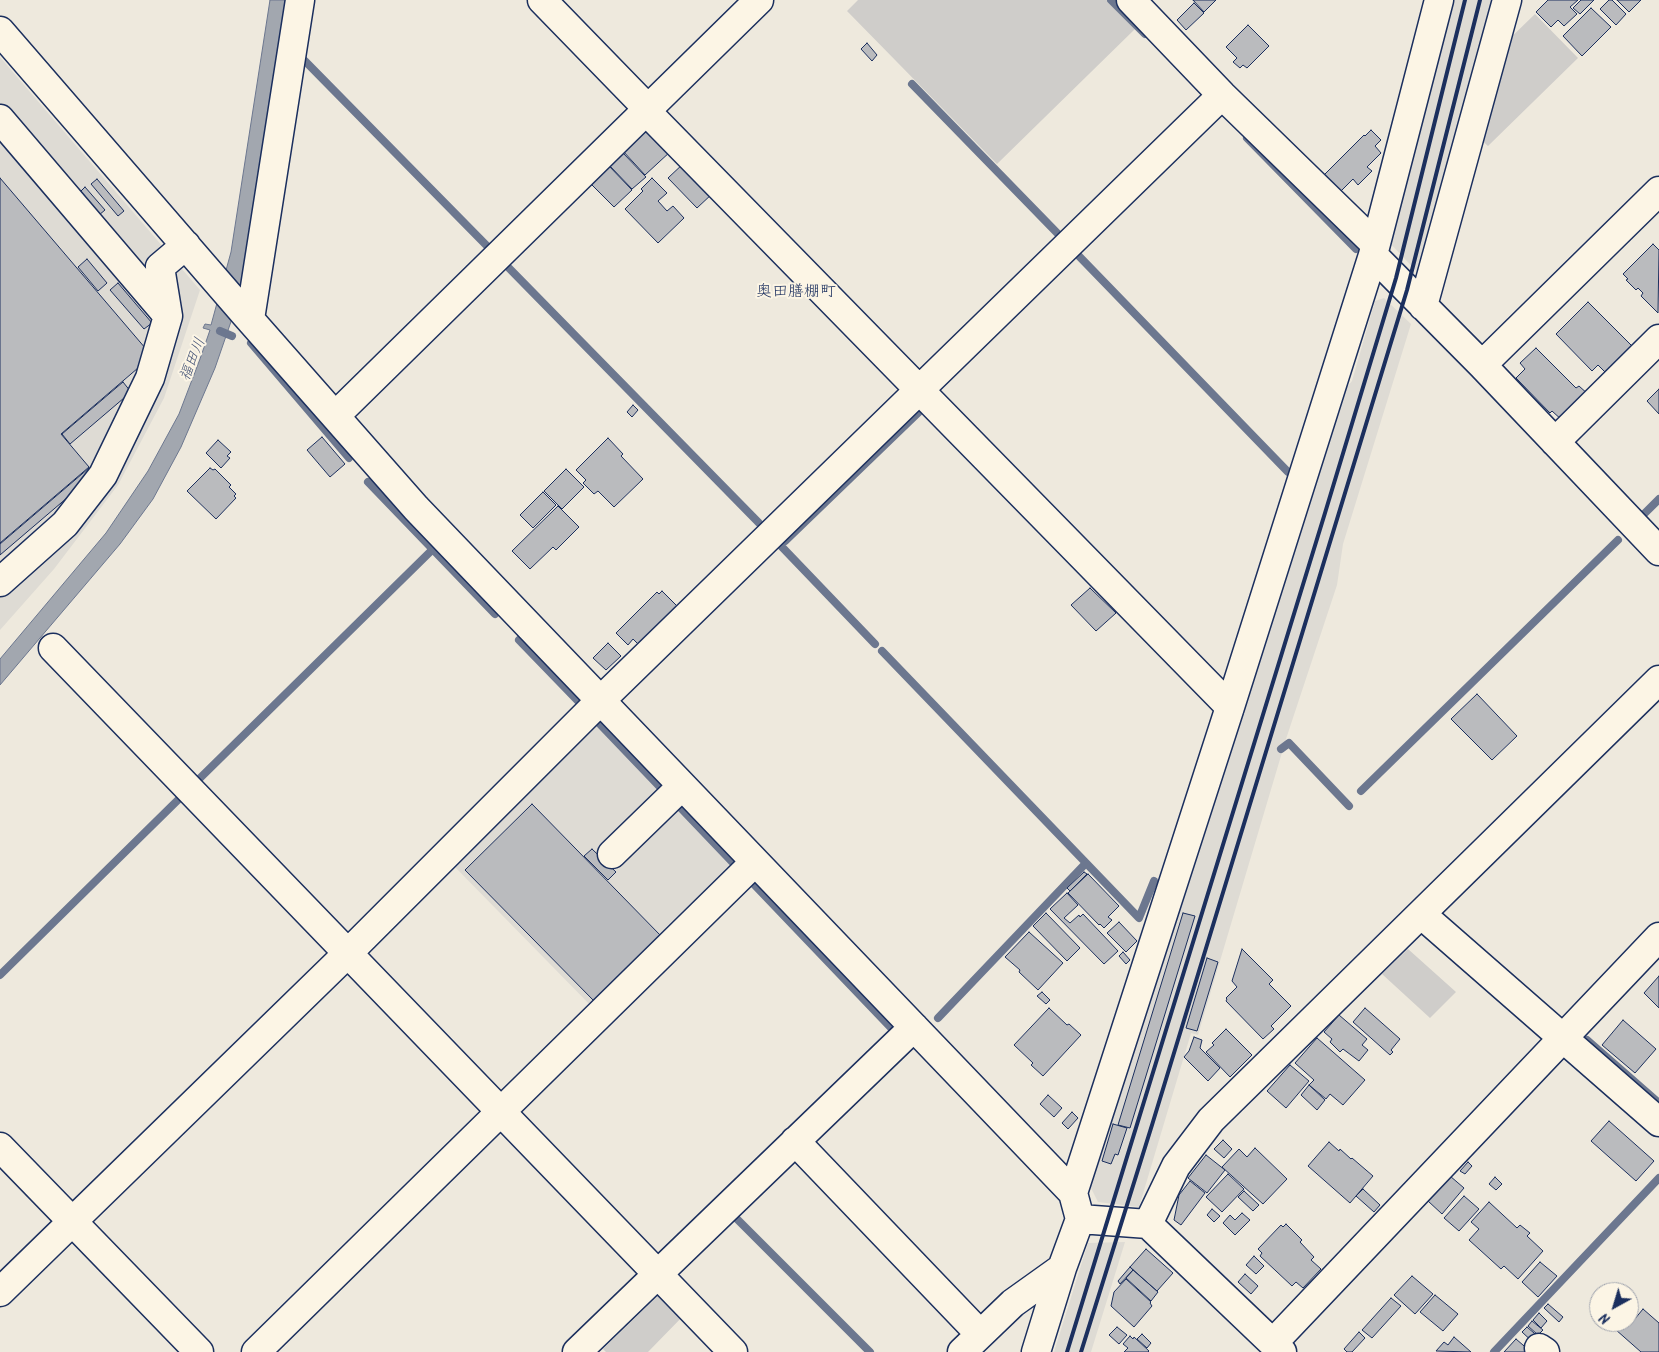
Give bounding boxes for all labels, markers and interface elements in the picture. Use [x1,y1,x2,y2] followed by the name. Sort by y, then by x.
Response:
[756,283,836,303] district label: 奥田膳棚町
[177,336,211,384] water label: 福田川
[1589,1282,1639,1332] north arrow
[1595,1307,1616,1329] text: N

